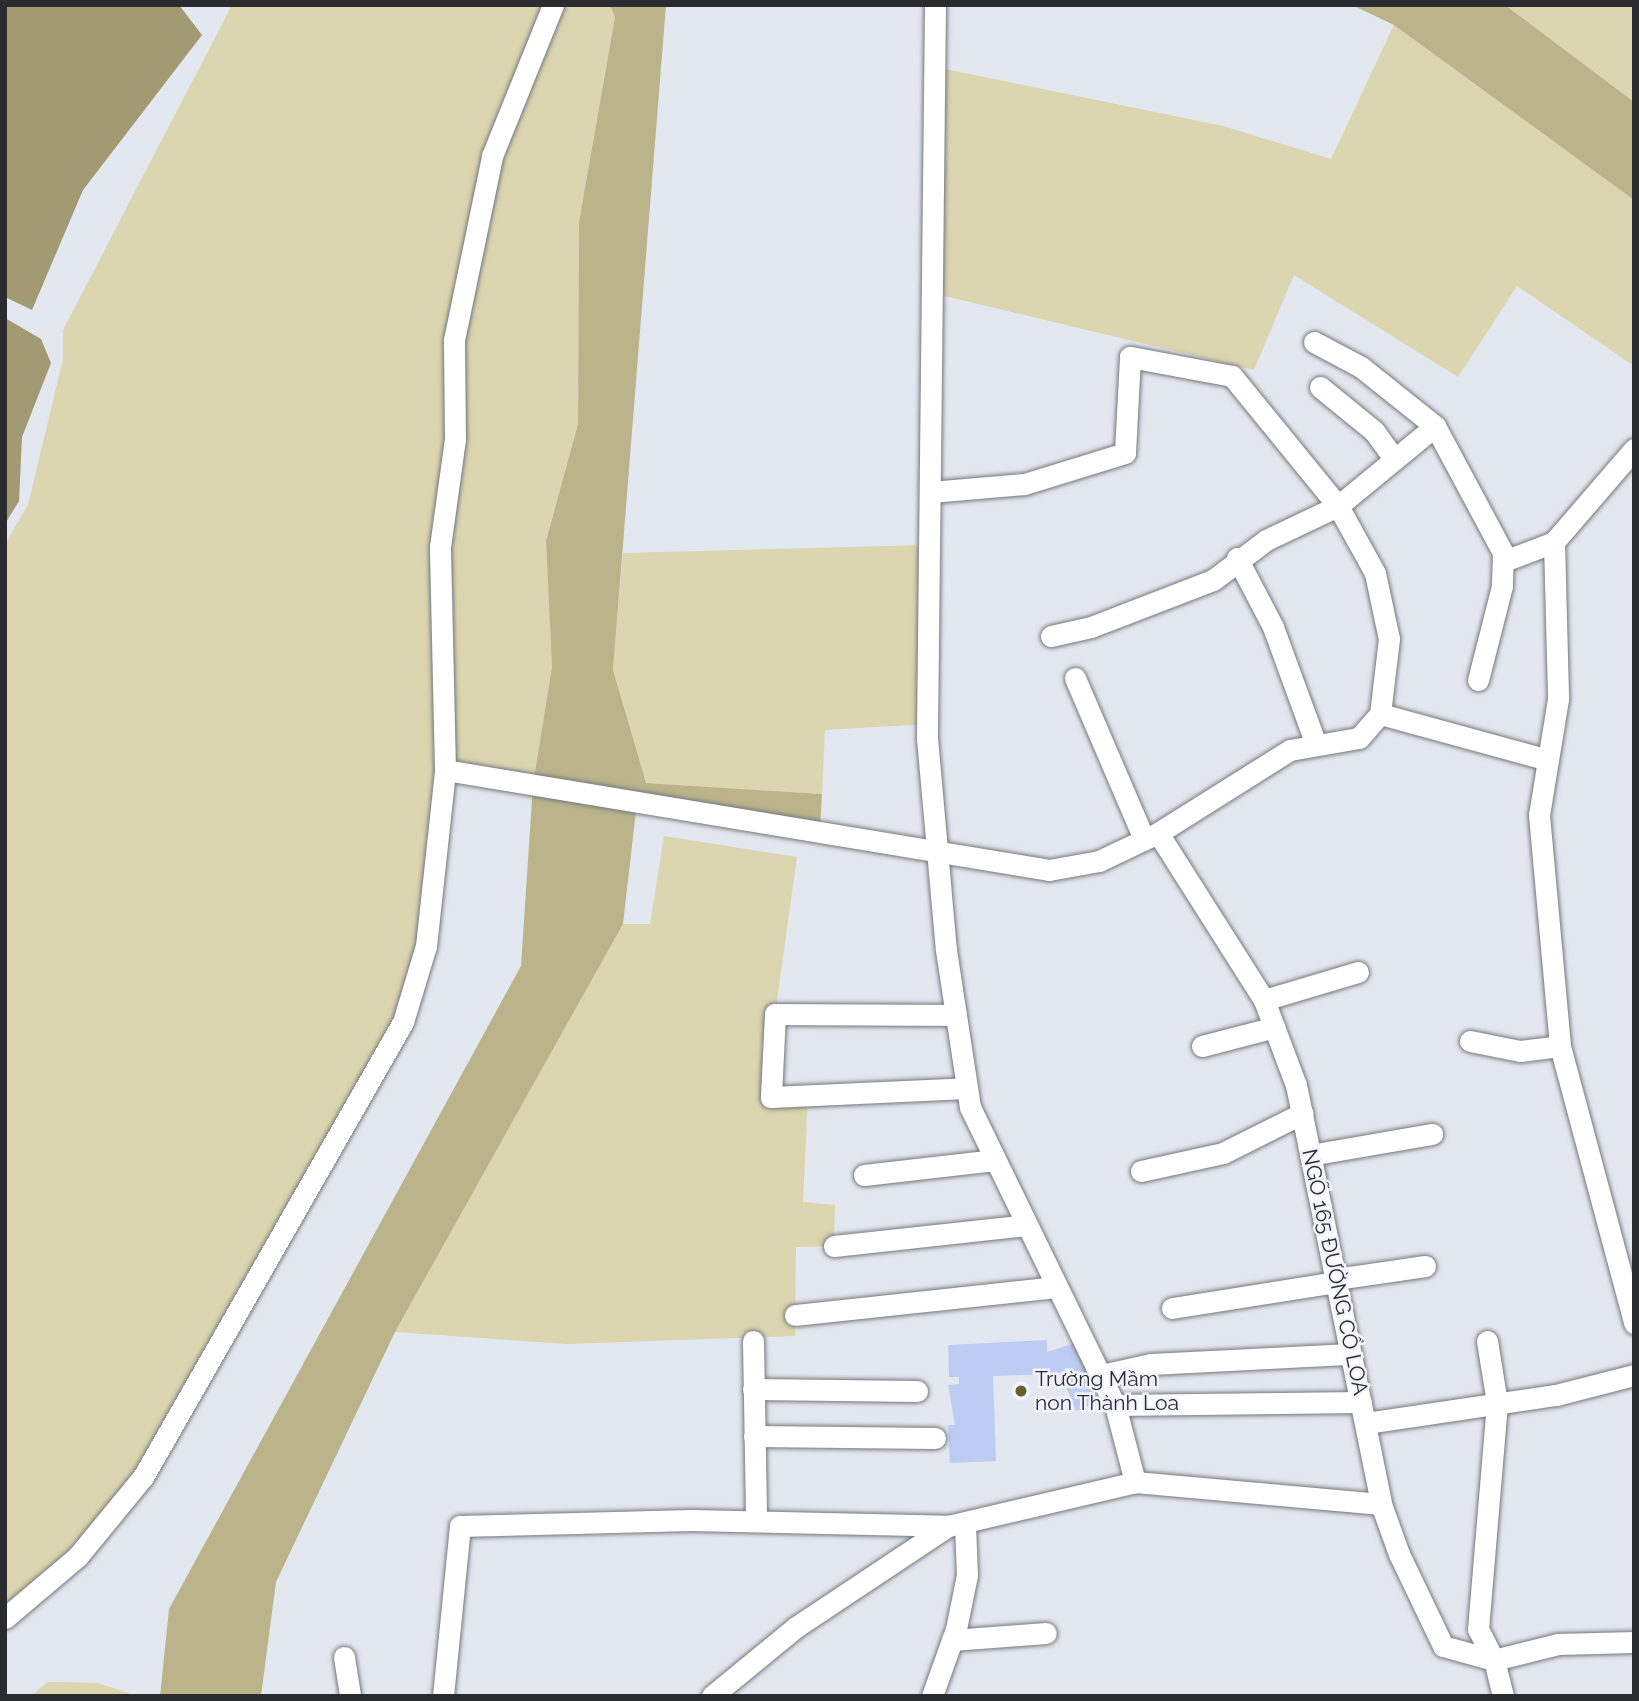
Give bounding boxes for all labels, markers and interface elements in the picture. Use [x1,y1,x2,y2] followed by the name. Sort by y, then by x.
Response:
[1297,1147,1373,1397] street label: NGÕ 165 ĐƯỜNG CỔ LOA
[1035,1366,1180,1416] place label: Trường Mầm non Thành Loa
[1013,1383,1029,1399] marker: Trường Mầm non Thành Loa

